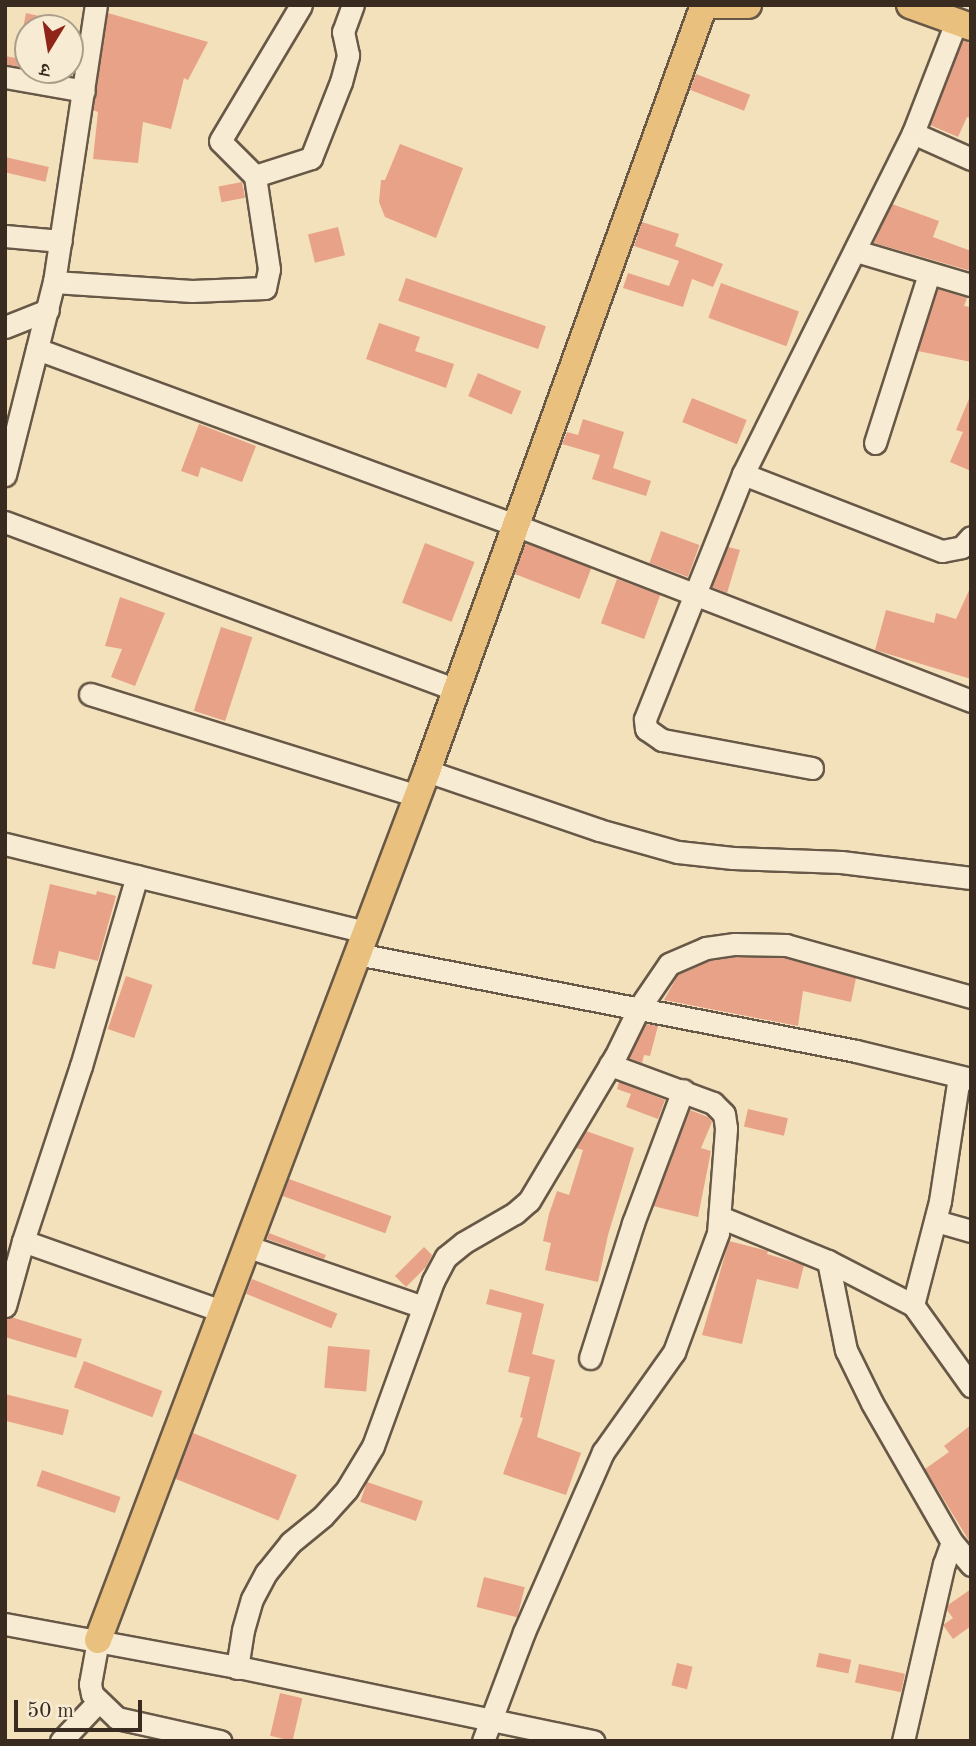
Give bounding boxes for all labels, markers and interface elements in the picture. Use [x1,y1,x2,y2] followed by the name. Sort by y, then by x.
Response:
[14,14,84,84] north arrow
[39,58,52,78] text: उ
[18,1686,145,1730] scale bar
[27,1701,74,1722] text: 50 m

